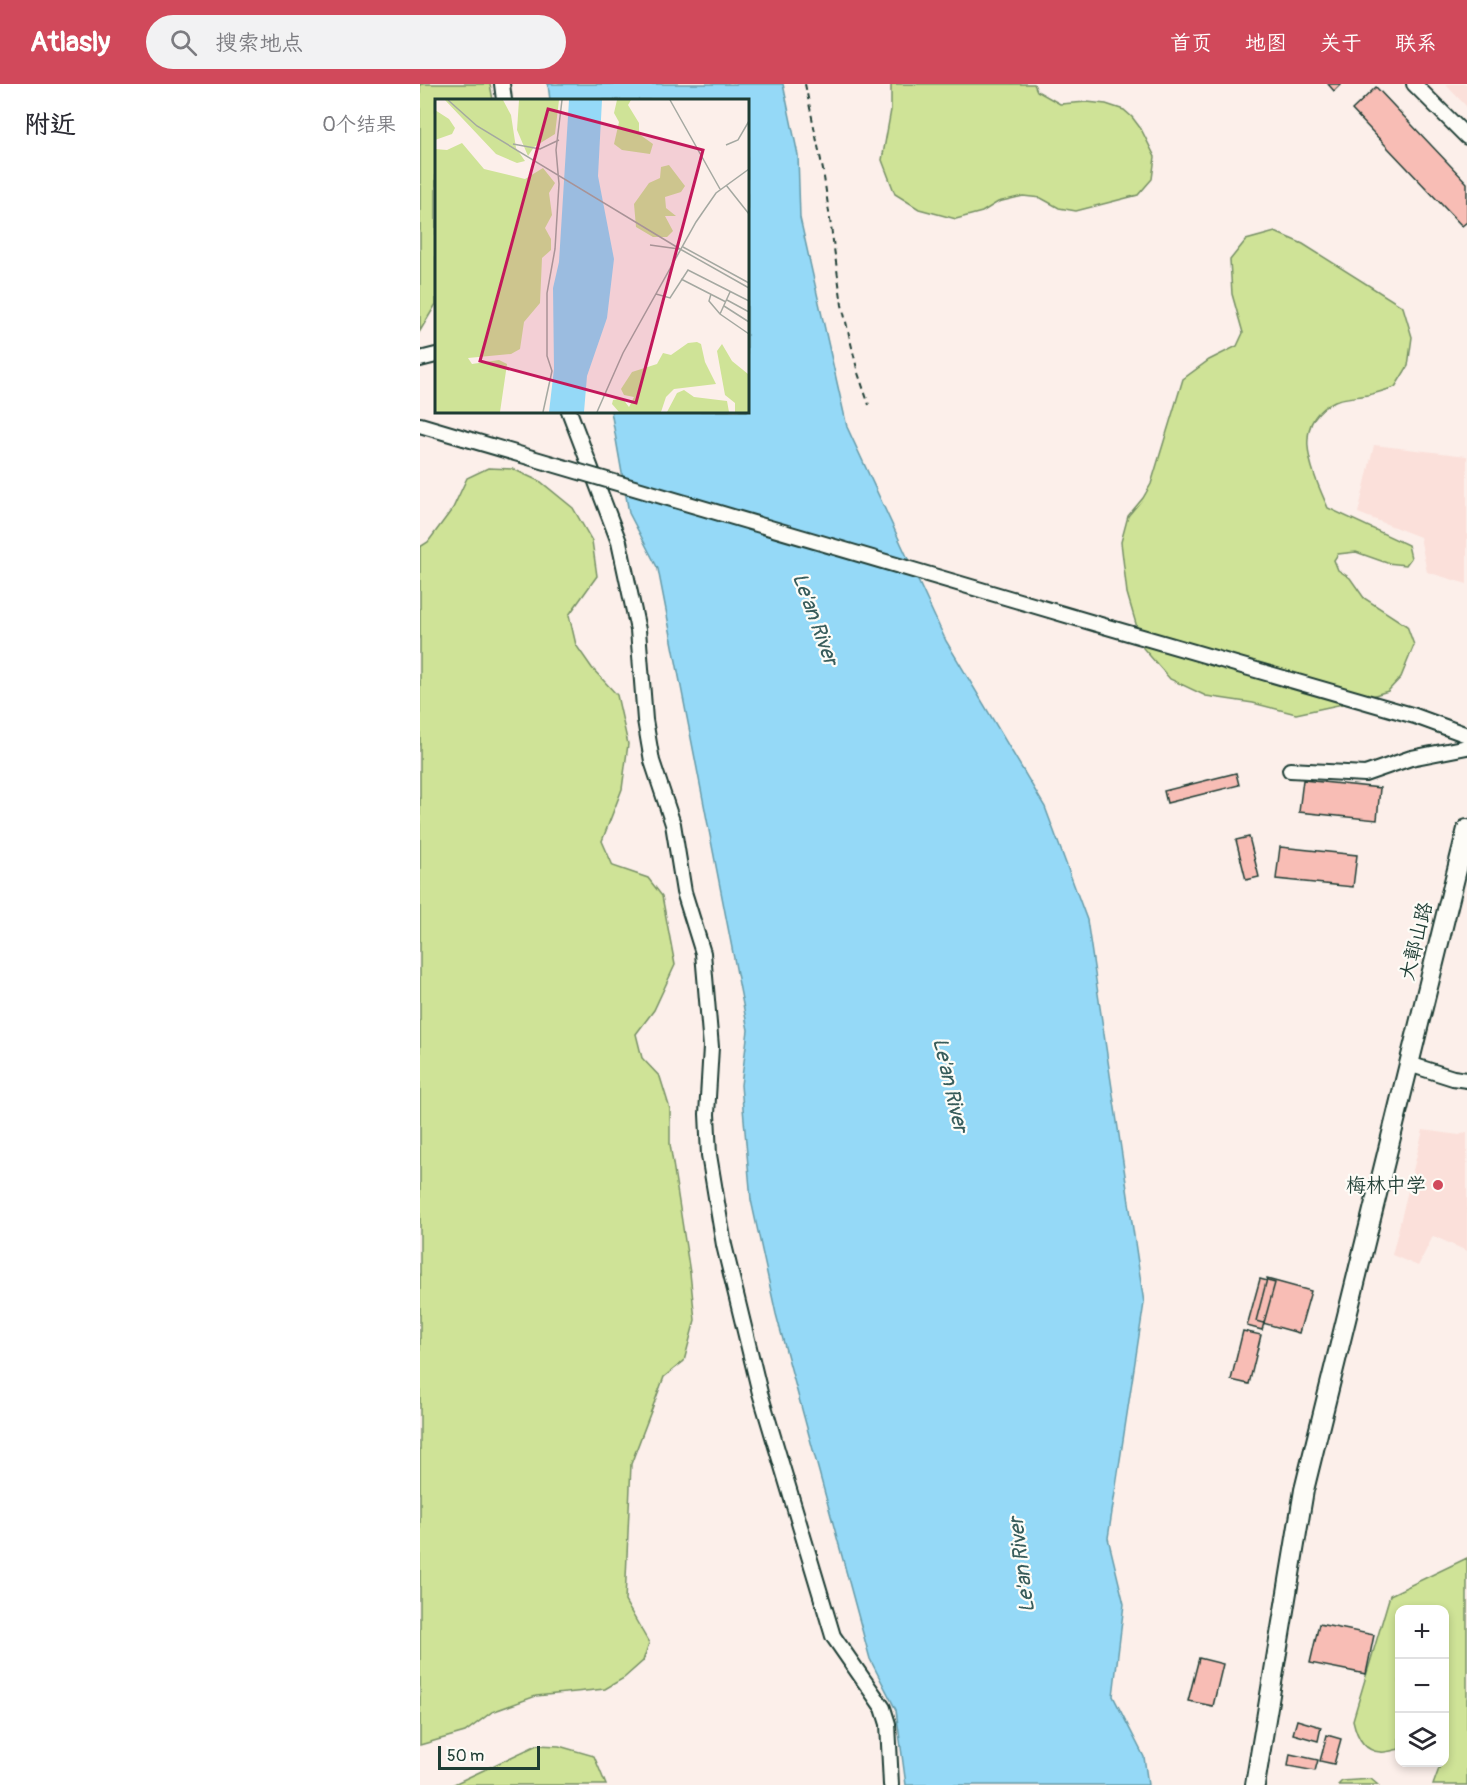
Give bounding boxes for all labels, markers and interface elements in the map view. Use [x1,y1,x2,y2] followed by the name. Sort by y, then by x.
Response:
[146,15,566,69] search box
[30,25,110,60] text: Atlasly
[167,26,200,59] icon: search
[215,29,303,57] text: 搜索地点
[1170,30,1212,57] text: 首页
[1245,30,1287,57] text: 地图
[1320,30,1362,57] text: 关于
[1395,30,1437,57] text: 联系
[435,99,748,412] inset map
[24,109,76,141] text: 附近
[322,112,396,137] text: 0个结果
[786,569,845,671] water label: Le'an River
[1394,898,1438,983] street label: 大鄣山路
[926,1035,974,1137] water label: Le'an River
[1346,1173,1426,1198] place label: 梅林中学
[1431,1178,1445,1192] marker: 梅林中学
[1002,1513,1041,1614] water label: Le'an River
[1395,1605,1449,1767] map controls
[1395,1605,1449,1659] button: +
[1395,1659,1449,1713] button: −
[1395,1713,1449,1767] button: layers
[438,1743,540,1770] scale bar
[447,1746,484,1766] text: 50 m

